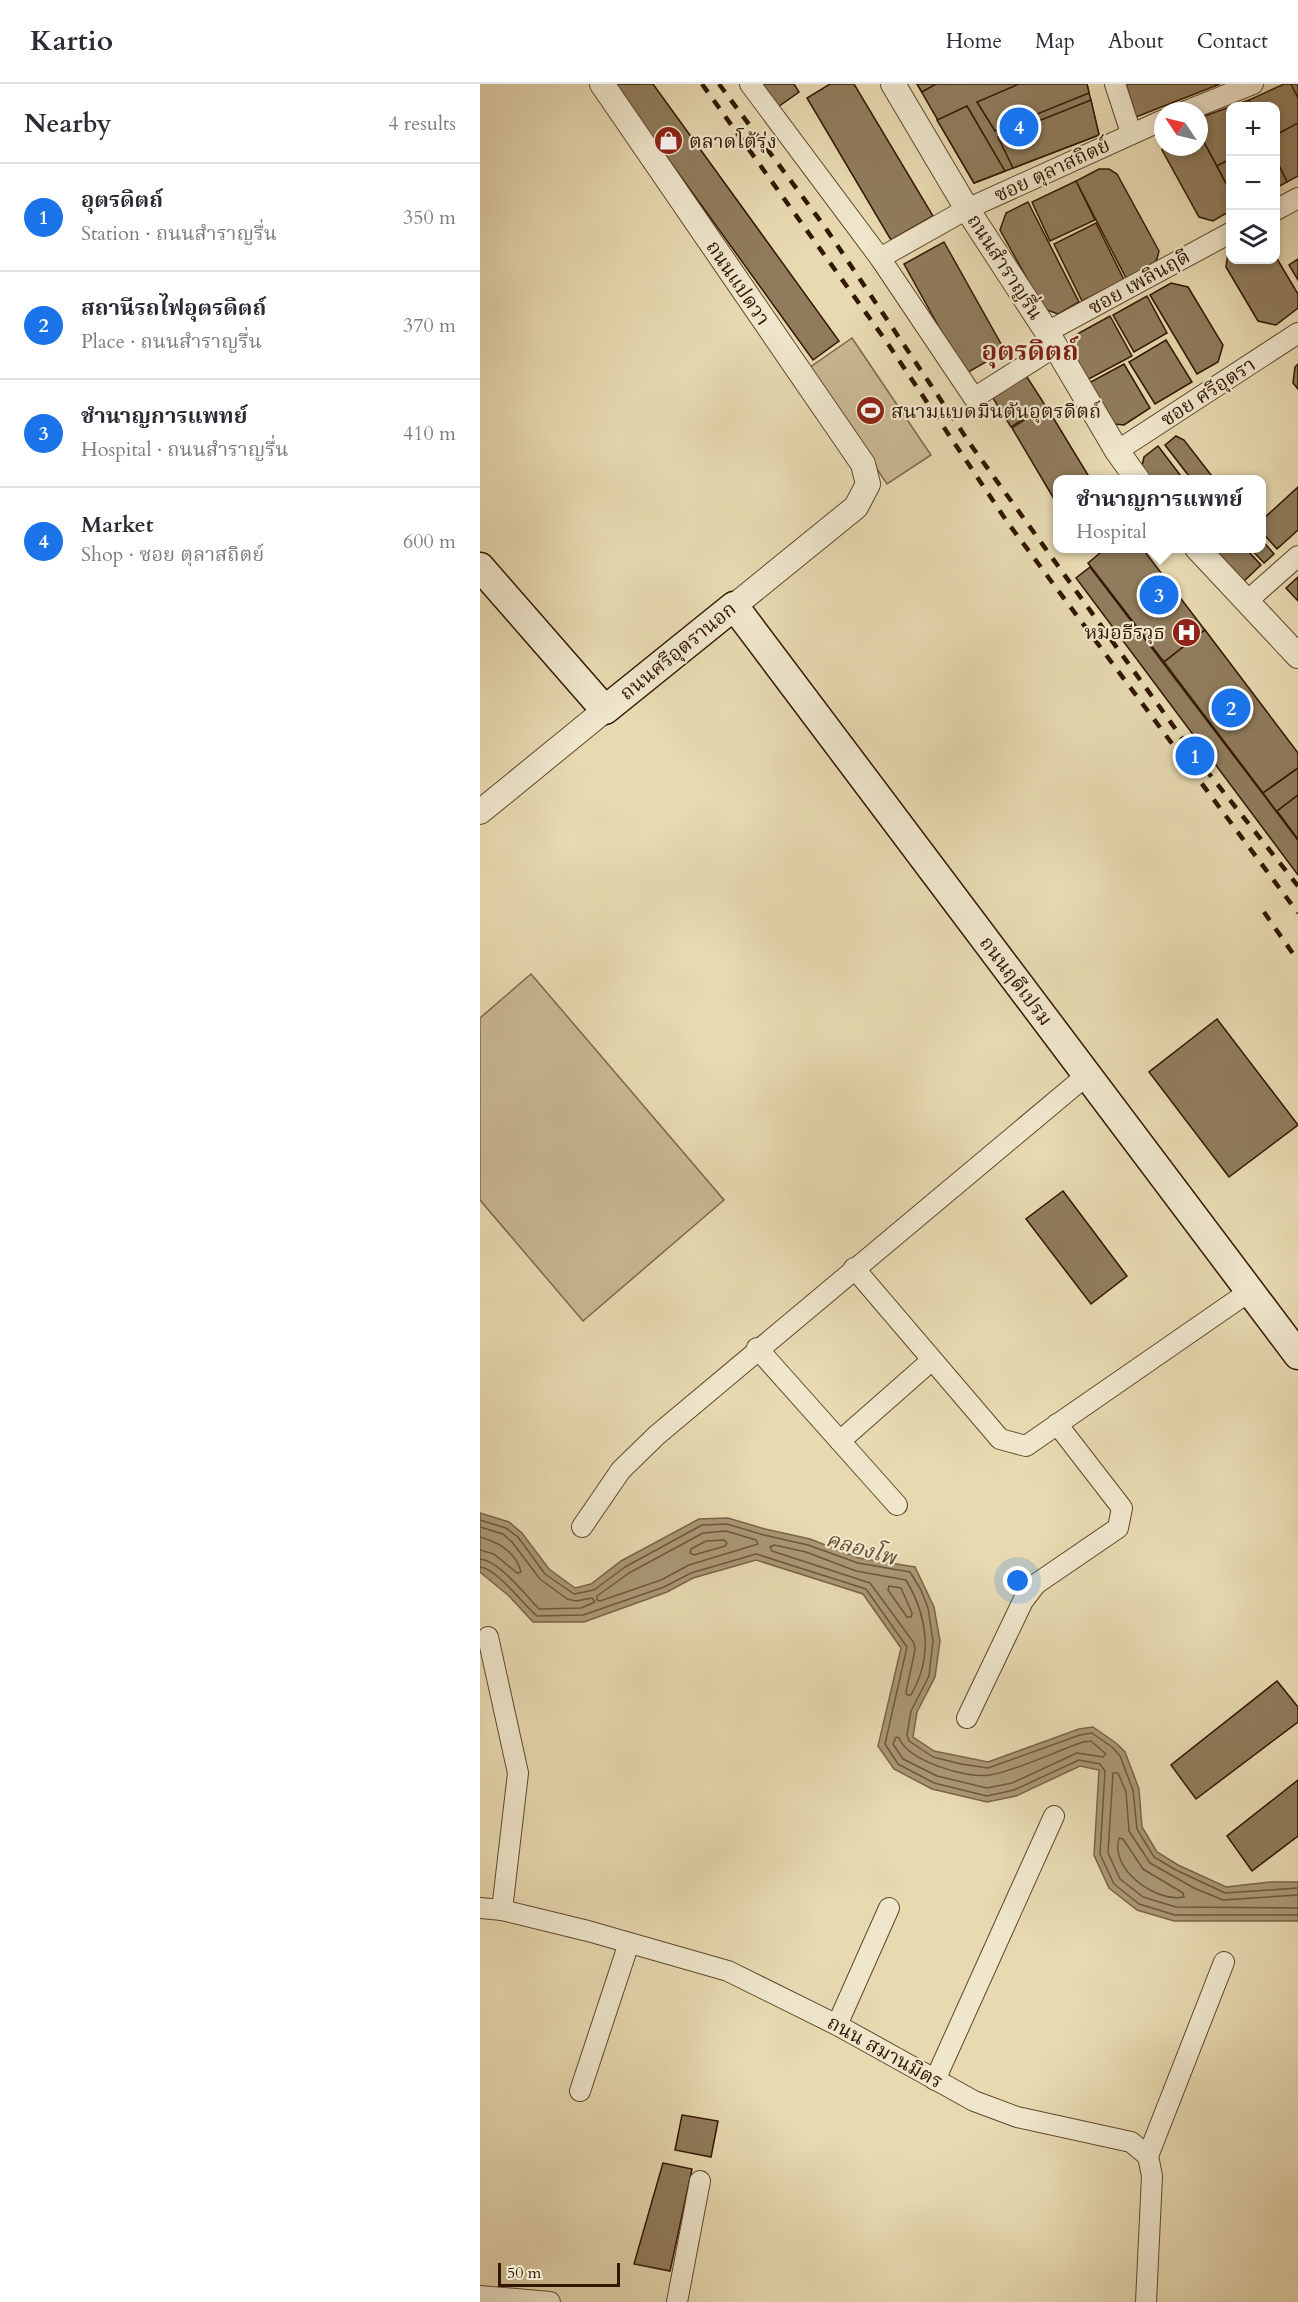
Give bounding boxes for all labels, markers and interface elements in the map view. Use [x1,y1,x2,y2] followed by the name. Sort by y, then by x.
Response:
[30,22,113,60] text: Kartio
[946,27,1002,56] text: Home
[1035,27,1075,56] text: Map
[1108,27,1164,56] text: About
[1197,27,1268,56] text: Contact
[1154,102,1208,156] north arrow
[1226,102,1280,264] map controls
[1226,102,1280,156] button: +
[1000,104,1038,150] pin: 4
[24,106,112,141] text: Nearby
[388,110,456,137] text: 4 results
[652,125,684,157] shop icon: ตลาดโต้รุ่ง
[689,127,777,155] place label: ตลาดโต้รุ่ง
[990,131,1114,209] street label: ซอย ตุลาสถิตย์
[1226,156,1280,210] button: −
[81,185,163,215] text: อุตรดิตถ์
[38,204,49,231] text: 1
[403,204,456,231] text: 350 m
[961,208,1051,325] street label: ถนนสำราญรื่น
[1226,210,1280,264] button: layers
[81,220,277,247] text: Station · ถนนสำราญรื่น
[700,235,776,331] street label: ถนนแปดวา
[1083,243,1195,321] street label: ซอย เพลินฤดี
[81,293,266,323] text: สถานีรถไฟอุตรดิตถ์
[38,312,49,339] text: 2
[403,312,456,339] text: 370 m
[81,328,262,355] text: Place · ถนนสำราญรื่น
[981,334,1079,369] district label: อุตรดิตถ์
[1155,351,1261,433] street label: ซอย ศรีอุตรา
[854,395,886,427] sports icon: สนามแบดมินตันอุตรดิตถ์
[891,398,1101,425] place label: สนามแบดมินตันอุตรดิตถ์
[81,401,247,431] text: ชำนาญการแพทย์
[38,420,49,447] text: 3
[403,420,456,447] text: 410 m
[81,436,289,463] text: Hospital · ถนนสำราญรื่น
[1053,475,1266,553] popup
[1076,484,1243,514] text: ชำนาญการแพทย์
[81,510,153,540] text: Market
[1076,518,1147,545] text: Hospital
[38,528,49,555] text: 4
[403,528,456,555] text: 600 m
[81,541,264,568] text: Shop · ซอย ตุลาสถิตย์
[1140,572,1178,618] pin: 3
[614,596,742,706] street label: ถนนศรีอุตรานอก
[1170,616,1202,648] hospital icon: หมอธีรวุธ
[1085,619,1165,646] place label: หมอธีรวุธ
[1212,686,1251,730] pin: 2
[1176,734,1214,778] pin: 1
[973,930,1059,1032] street label: ถนนฤดีเปรม
[823,1524,902,1573] water label: คลองโพ
[1003,1566,1032,1595] your location
[822,2009,948,2095] street label: ถนน สมานมิตร
[498,2260,620,2288] scale bar
[507,2262,541,2284] text: 50 m

